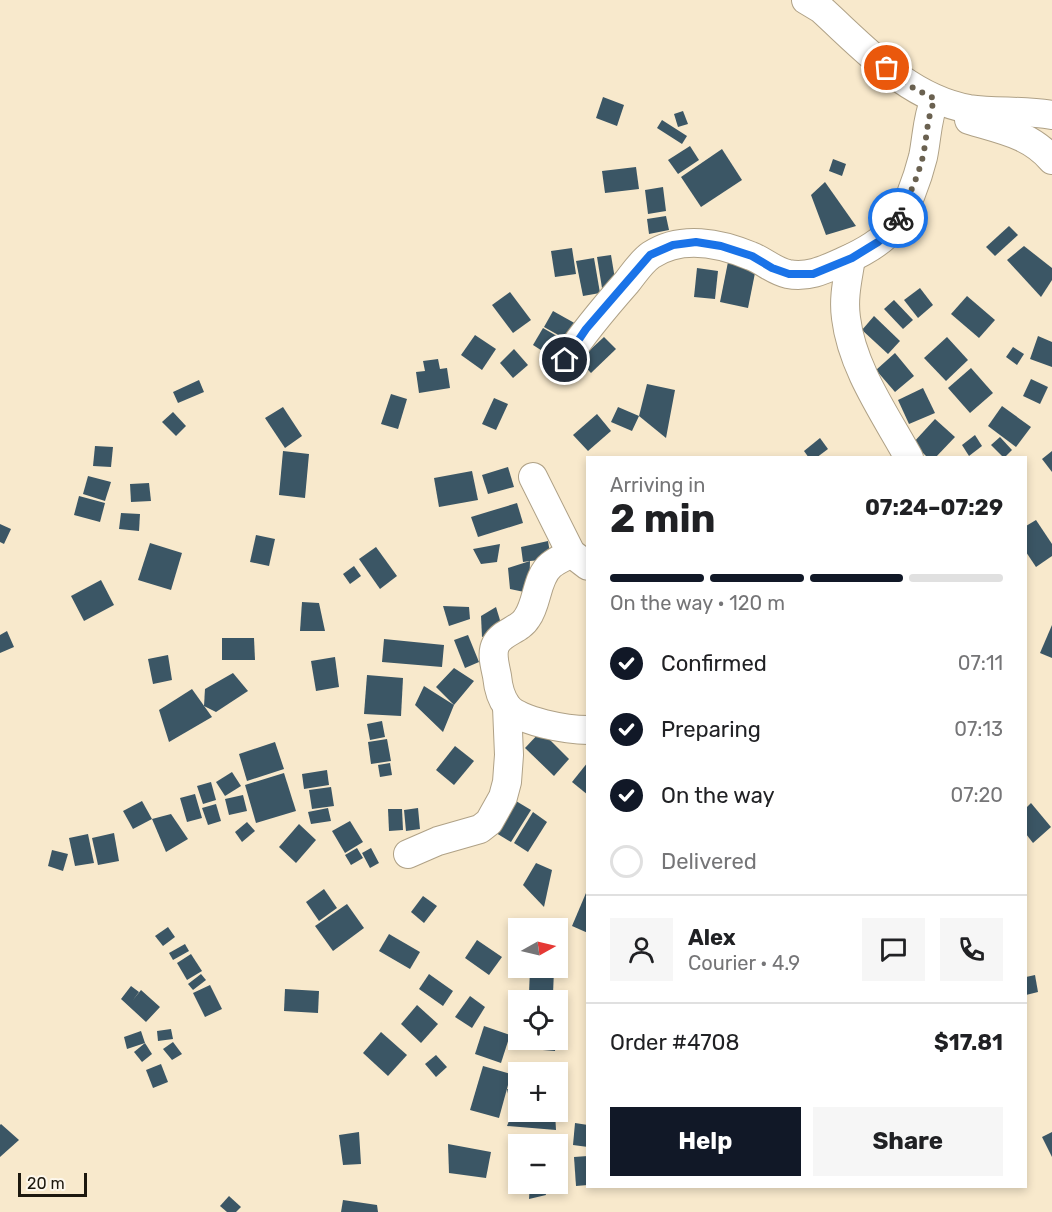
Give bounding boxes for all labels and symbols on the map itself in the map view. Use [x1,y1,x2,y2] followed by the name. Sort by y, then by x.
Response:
[861,42,912,93] pin
[868,188,928,248] courier
[539,334,590,385] pin
[508,918,568,978] north arrow
[18,1170,87,1198] scale bar

